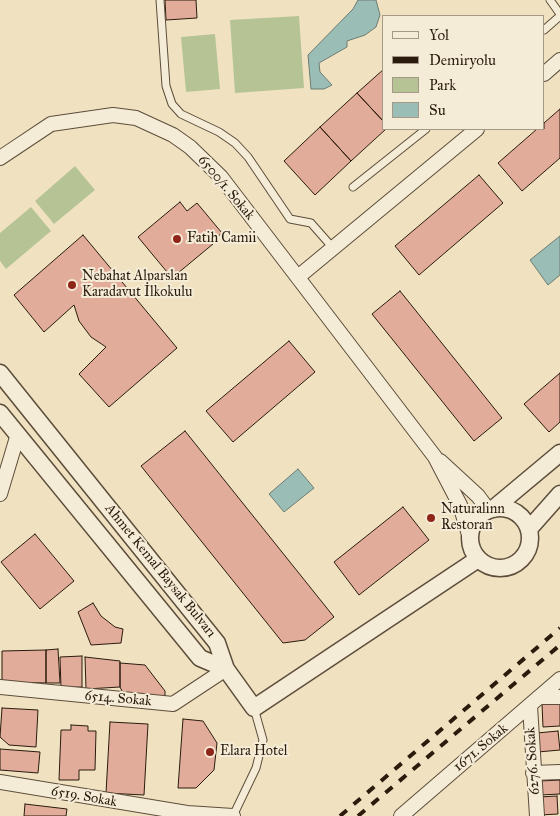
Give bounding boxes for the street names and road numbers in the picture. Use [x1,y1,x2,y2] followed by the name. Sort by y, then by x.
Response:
[194,152,258,224] street label: 6500/1. Sokak
[101,501,219,641] street label: Ahmet Kemal Baysak Bulvarı
[84,688,152,710] street label: 6514. Sokak
[450,720,512,776] street label: 1671. Sokak
[522,726,544,796] street label: 6276. Sokak
[50,783,118,811] street label: 6519. Sokak

